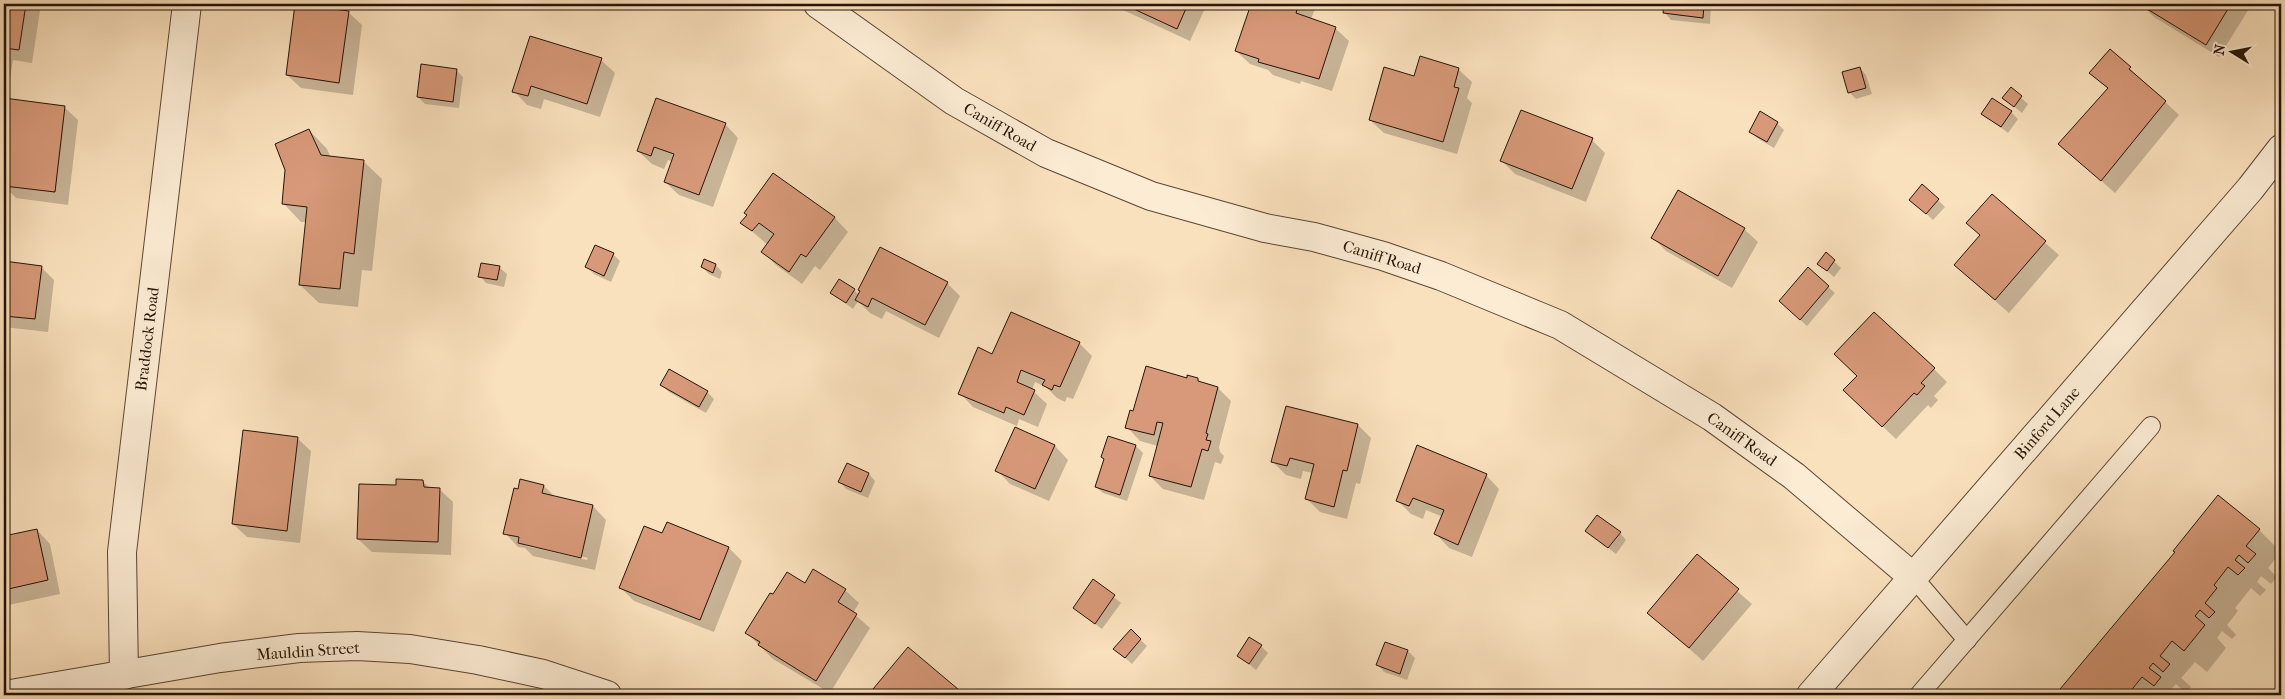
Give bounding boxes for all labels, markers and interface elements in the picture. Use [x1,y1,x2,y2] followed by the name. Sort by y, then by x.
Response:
[2208,28,2258,78] north arrow
[2210,43,2229,57] text: N
[960,99,1040,156] street label: Caniff Road
[1341,236,1424,278] street label: Caniff Road
[131,286,163,392] street label: Braddock Road
[2010,383,2084,463] street label: Binford Lane
[1704,408,1781,470] street label: Caniff Road
[256,638,361,664] street label: Mauldin Street

